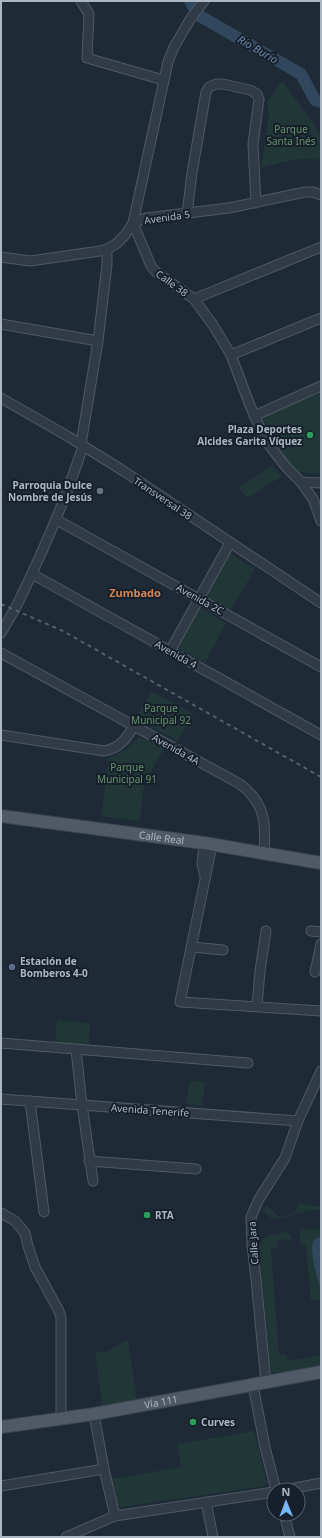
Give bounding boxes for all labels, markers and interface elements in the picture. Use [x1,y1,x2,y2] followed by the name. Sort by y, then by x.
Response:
[235,31,281,67] water label: Río Burío
[266,122,316,148] park label: Parque Santa Inés
[143,207,191,227] street label: Avenida 5
[153,267,191,300] street label: Calle 38
[197,422,302,448] place label: Plaza Deportes Alcides Garita Víquez
[305,430,315,440] marker: Plaza Deportes Alcides Garita Víquez
[131,473,195,523] street label: Transversal 38
[8,478,92,504] place label: Parroquia Dulce Nombre de Jesús
[95,486,105,496] marker: Parroquia Dulce Nombre de Jesús
[174,580,227,618] street label: Avenida 2C
[109,585,161,600] district label: Zumbado
[153,637,200,671] street label: Avenida 4
[131,701,191,727] park label: Parque Municipal 92
[150,730,203,768] street label: Avenida 4A
[97,760,157,786] park label: Parque Municipal 91
[138,827,185,847] street label: Calle Real
[20,954,88,980] place label: Estación de Bomberos 4-0
[7,962,17,972] marker: Estación de Bomberos 4-0
[110,1100,190,1120] street label: Avenida Tenerife
[155,1208,174,1222] place label: RTA
[142,1210,152,1220] marker: RTA
[245,1221,261,1265] street label: Calle Jara
[143,1392,179,1412] street label: Vía 111
[201,1415,235,1429] place label: Curves
[188,1417,198,1427] marker: Curves
[266,1482,306,1522] north arrow
[281,1484,290,1499] text: N

